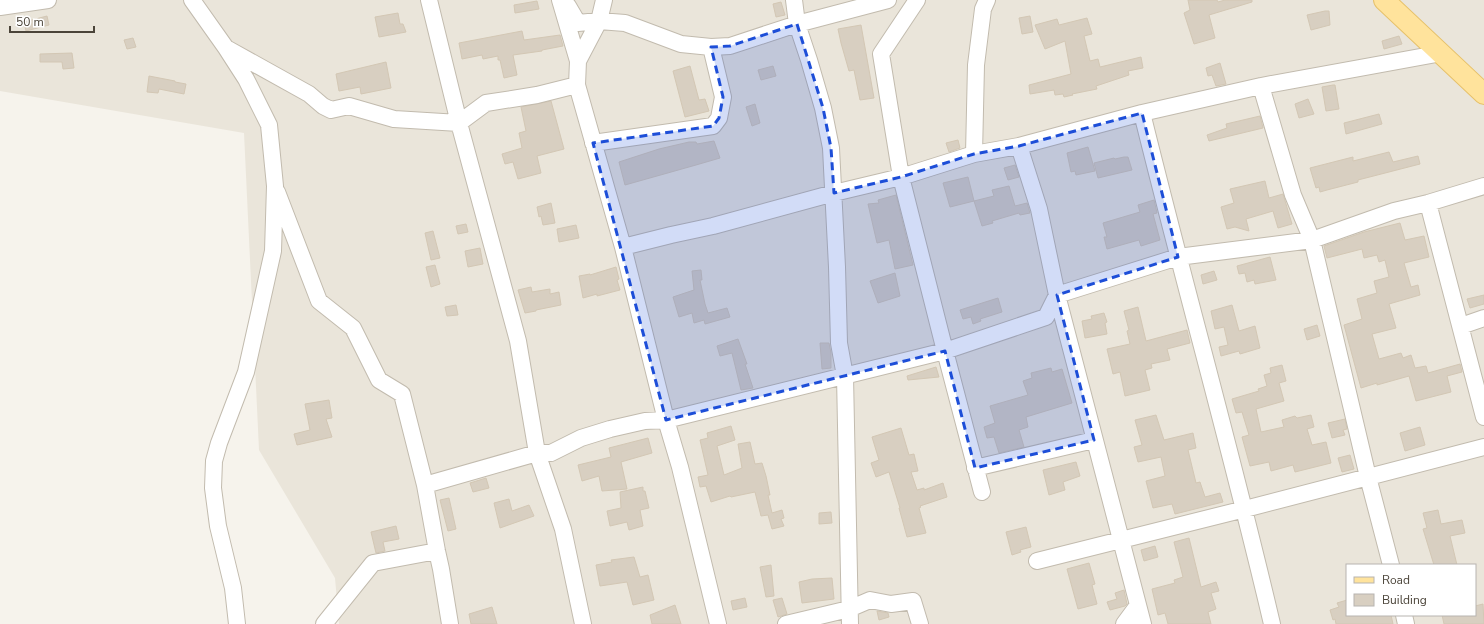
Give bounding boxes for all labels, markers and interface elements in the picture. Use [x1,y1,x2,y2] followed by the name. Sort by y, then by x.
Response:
[10,8,94,34] scale bar
[16,14,44,30] text: 50 m
[1346,564,1476,616] legend
[1382,572,1410,588] text: Road
[1382,592,1427,608] text: Building

